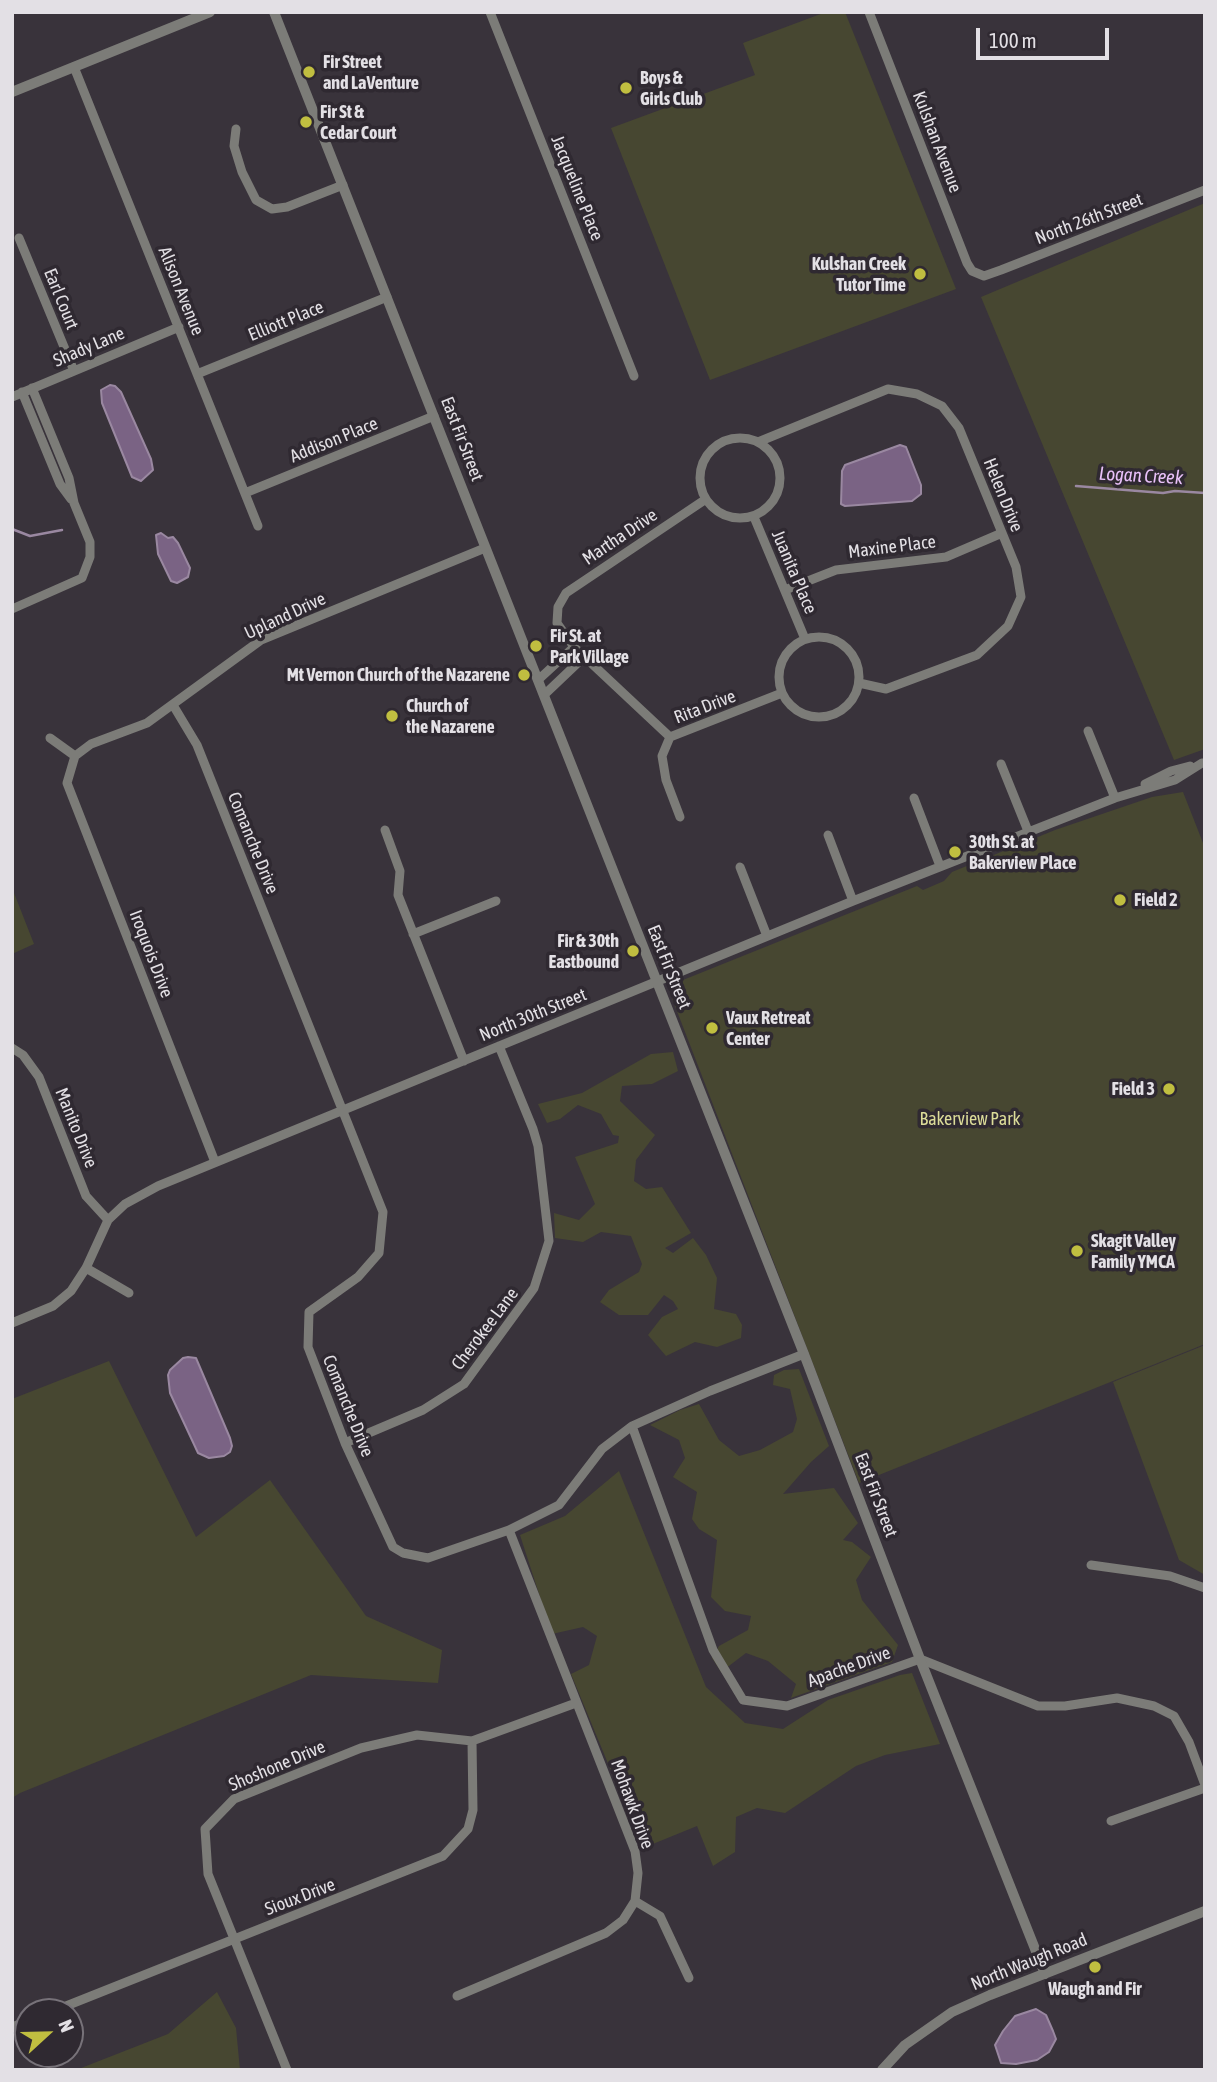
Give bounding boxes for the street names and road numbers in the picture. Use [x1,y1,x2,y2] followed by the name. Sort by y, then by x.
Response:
[908,88,966,196] street label: Kulshan Avenue
[546,132,608,244] street label: Jacqueline Place
[1032,189,1146,249] street label: North 26th Street
[153,244,209,338] street label: Alison Avenue
[39,265,83,333] street label: Earl Court
[245,296,327,346] street label: Elliott Place
[50,322,128,372] street label: Shady Lane
[436,394,488,484] street label: East Fir Street
[287,413,381,467] street label: Addison Place
[978,455,1028,535] street label: Helen Drive
[579,504,661,570] street label: Martha Drive
[767,527,821,617] street label: Juanita Place
[847,531,937,563] street label: Maxine Place
[241,588,329,644] street label: Upland Drive
[671,685,739,729] street label: Rita Drive
[223,789,283,897] street label: Comanche Drive
[124,907,178,1001] street label: Iroquois Drive
[642,922,696,1012] street label: East Fir Street
[476,984,590,1046] street label: North 30th Street
[50,1085,102,1171] street label: Manito Drive
[447,1284,523,1374] street label: Cherokee Lane
[318,1352,378,1460] street label: Comanche Drive
[850,1450,902,1540] street label: East Fir Street
[805,1642,893,1692] street label: Apache Drive
[226,1736,328,1796] street label: Shoshone Drive
[606,1756,658,1852] street label: Mohawk Drive
[262,1874,338,1920] street label: Sioux Drive
[968,1929,1090,1995] street label: North Waugh Road

